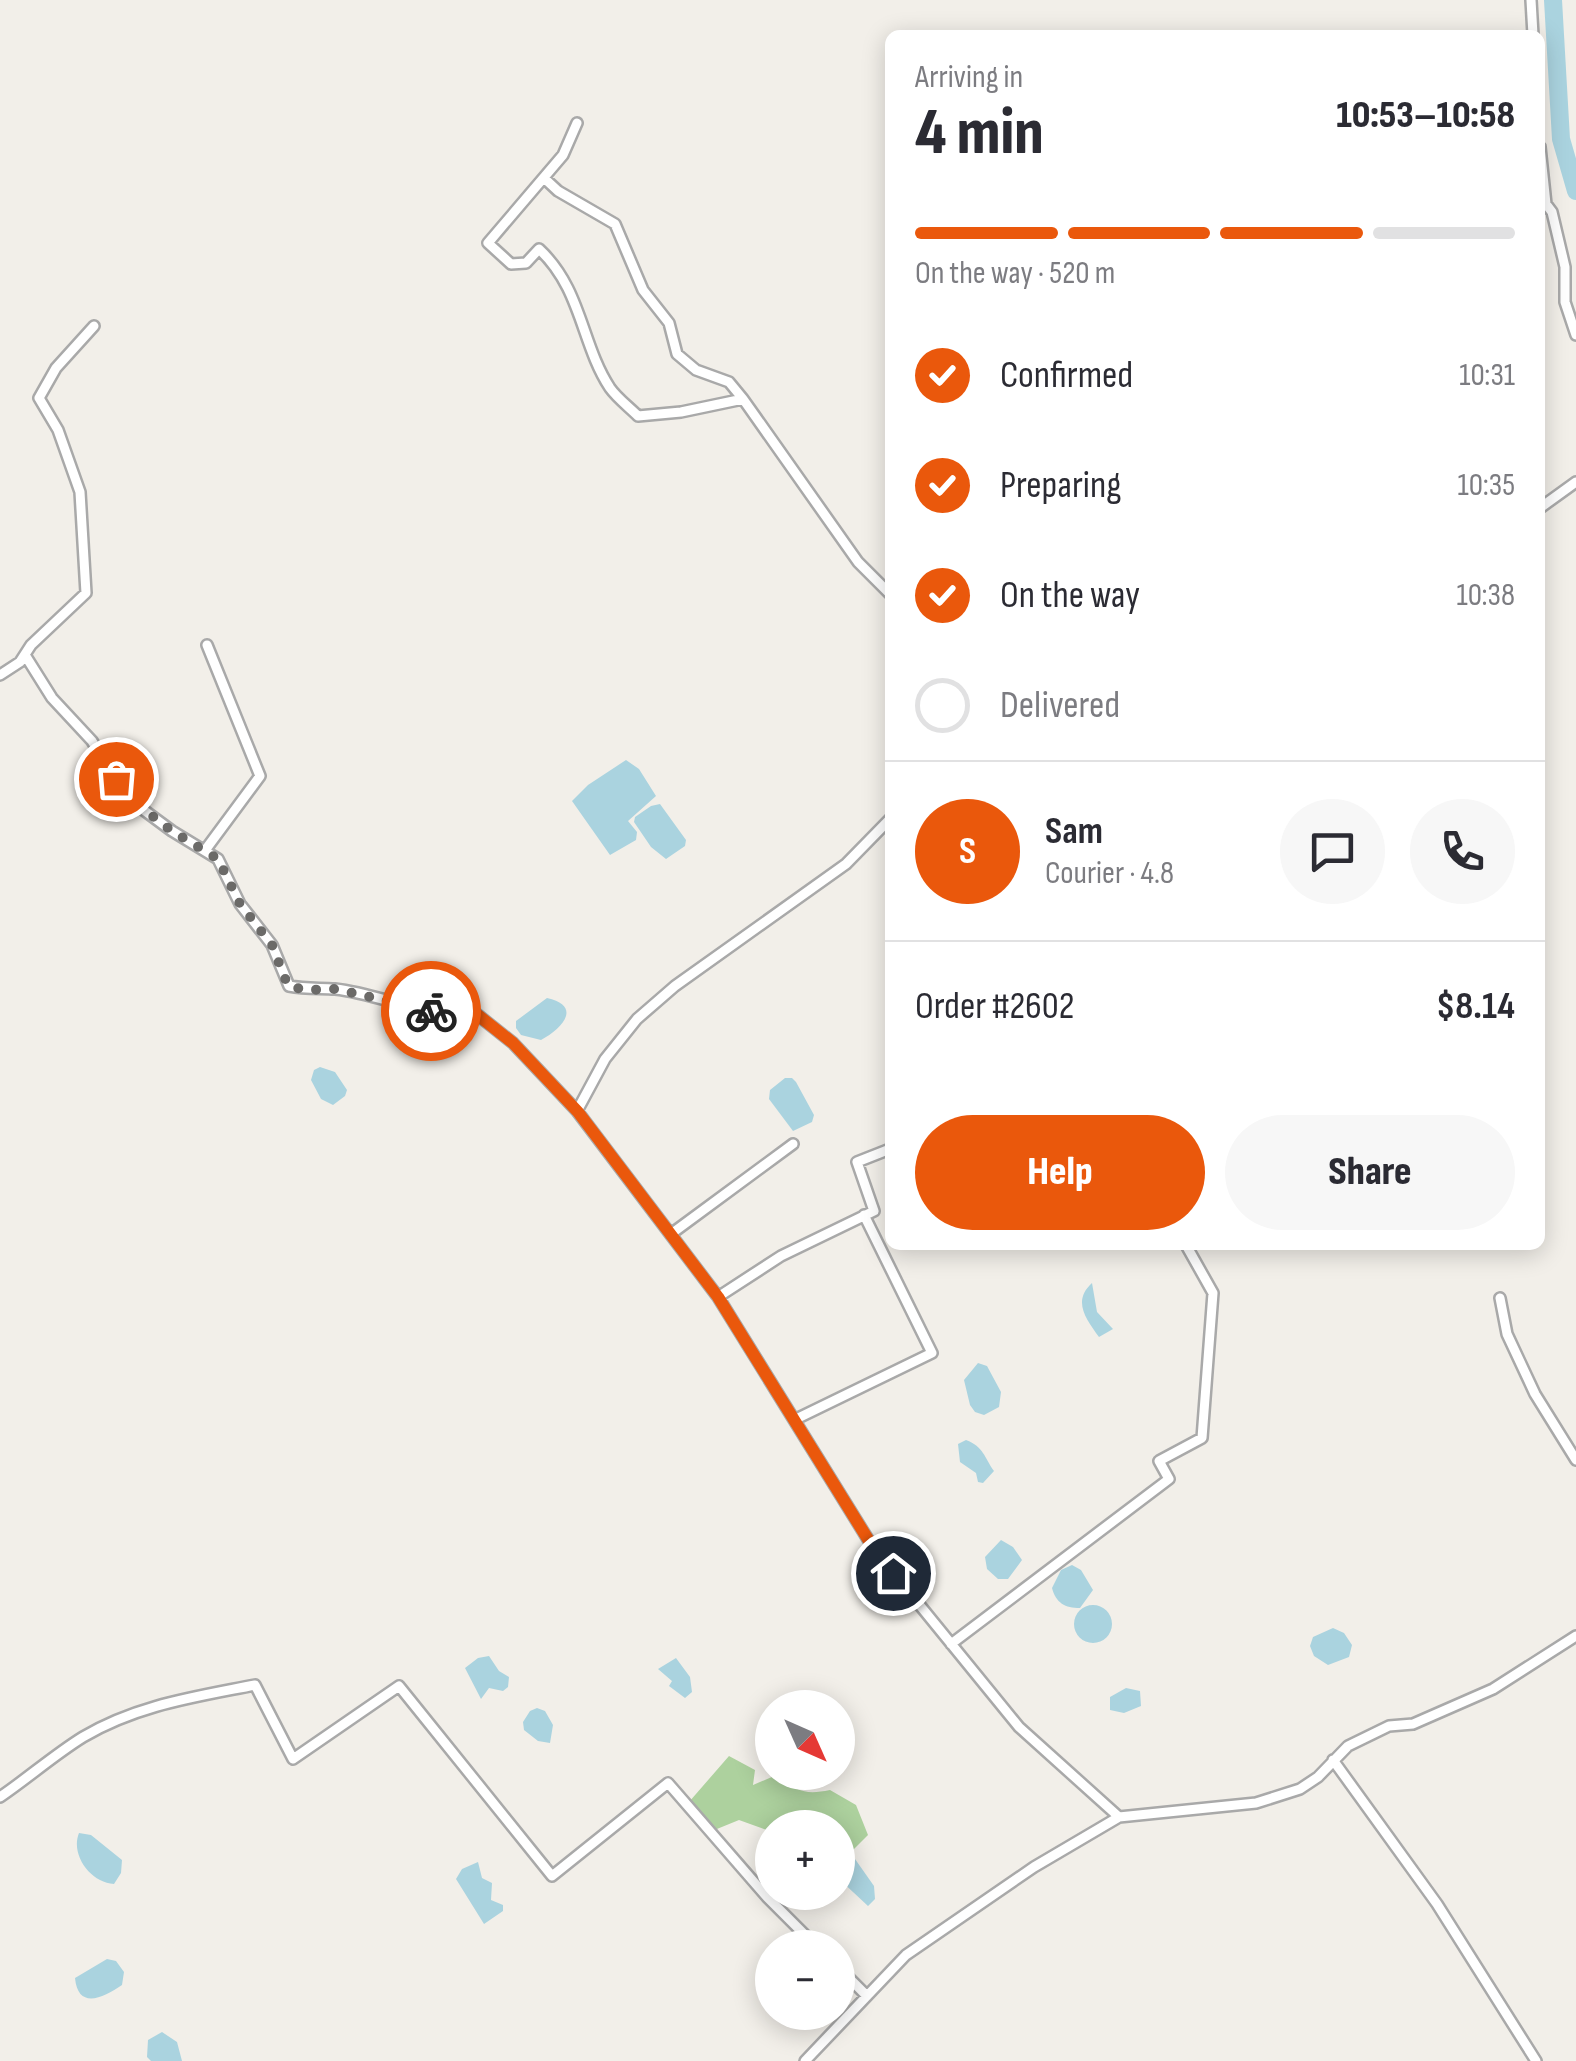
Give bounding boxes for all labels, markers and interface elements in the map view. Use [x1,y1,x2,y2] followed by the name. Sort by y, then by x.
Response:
[915,58,1023,97] text: Arriving in
[1336,93,1515,138] text: 10:53–10:58
[915,95,1044,173] text: 4 min
[915,254,1115,293] text: On the way · 520 m
[915,348,970,403] icon: check
[1000,353,1133,398] text: Confirmed
[1459,356,1515,395] text: 10:31
[915,458,970,513] icon: check
[1000,463,1121,508] text: Preparing
[1458,466,1515,505] text: 10:35
[915,568,970,623] icon: check
[1000,573,1140,618] text: On the way
[1456,576,1515,615] text: 10:38
[1000,683,1120,728] text: Delivered
[74,737,159,822] pin
[89,752,144,807] icon: bag
[1280,799,1385,904] button: chat
[1410,799,1515,904] button: phone
[1045,809,1103,854] text: Sam
[959,829,976,874] text: S
[1045,854,1174,893] text: Courier · 4.8
[381,961,481,1061] courier
[404,984,459,1039] icon: bike
[915,984,1074,1029] text: Order #2602
[1436,984,1515,1029] text: $8.14
[915,1115,1205,1230] button: Help
[1225,1115,1515,1230] button: Share
[851,1531,936,1616] pin
[866,1546,921,1601] icon: home
[755,1690,855,1790] north arrow
[755,1690,855,2030] map controls
[755,1810,855,1910] button: +
[755,1930,855,2030] button: −

